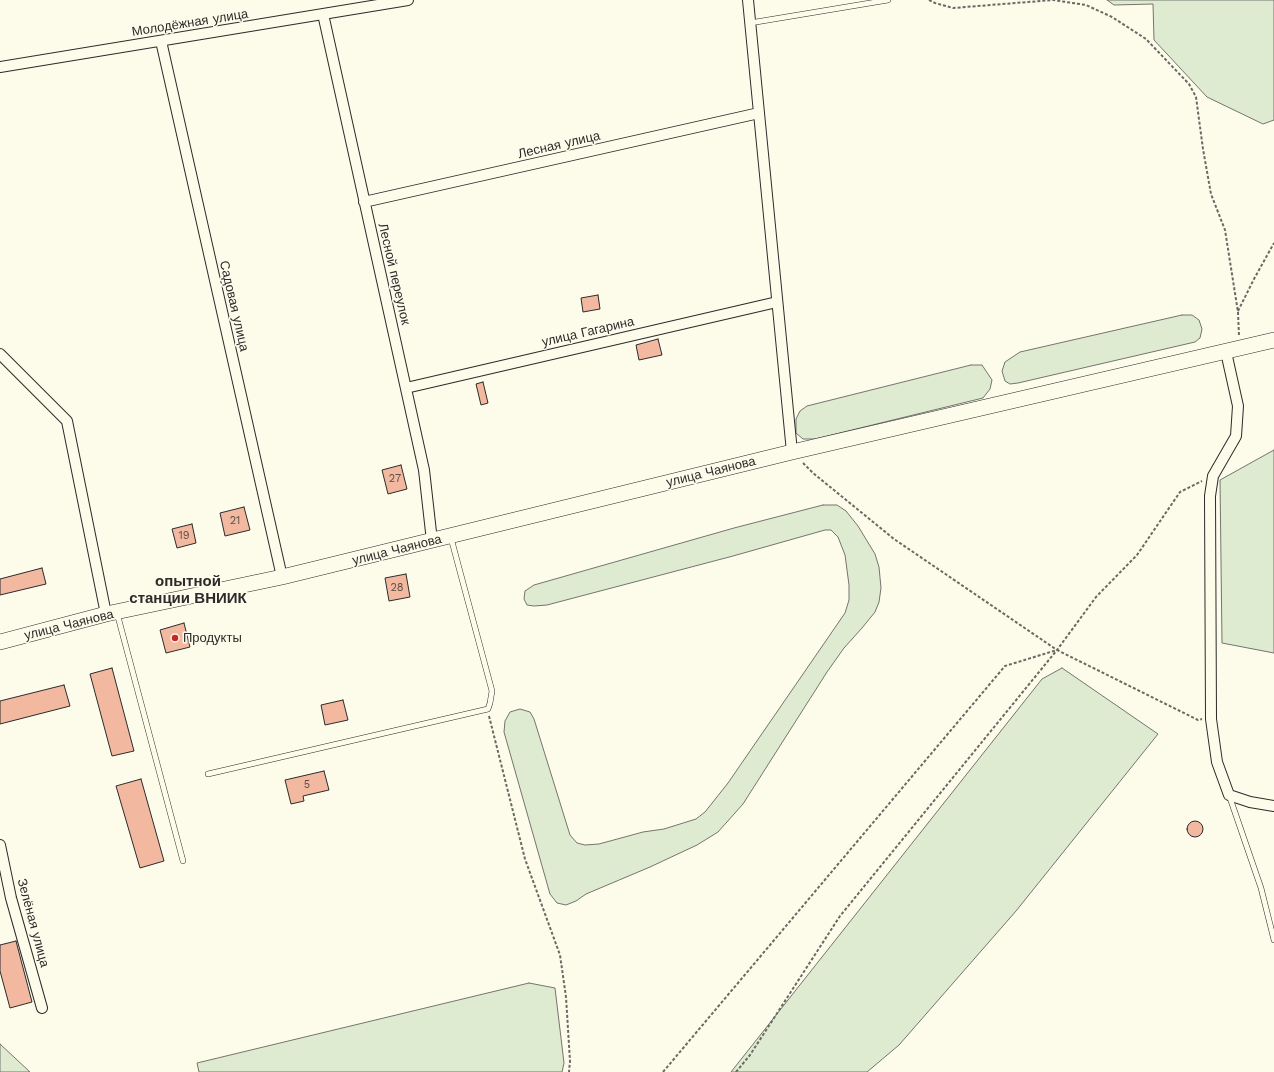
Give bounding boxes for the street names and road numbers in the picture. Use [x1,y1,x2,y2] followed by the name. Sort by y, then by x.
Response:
[131,6,249,40] street label: Молодёжная улица
[516,128,602,162] street label: Лесная улица
[375,222,413,326] street label: Лесной переулок
[216,259,252,353] street label: Садовая улица
[540,314,636,350] street label: улица Гагарина
[665,453,757,491] street label: улица Чаянова
[351,531,443,569] street label: улица Чаянова
[23,606,115,644] street label: улица Чаянова
[14,877,52,969] street label: Зелёная улица

